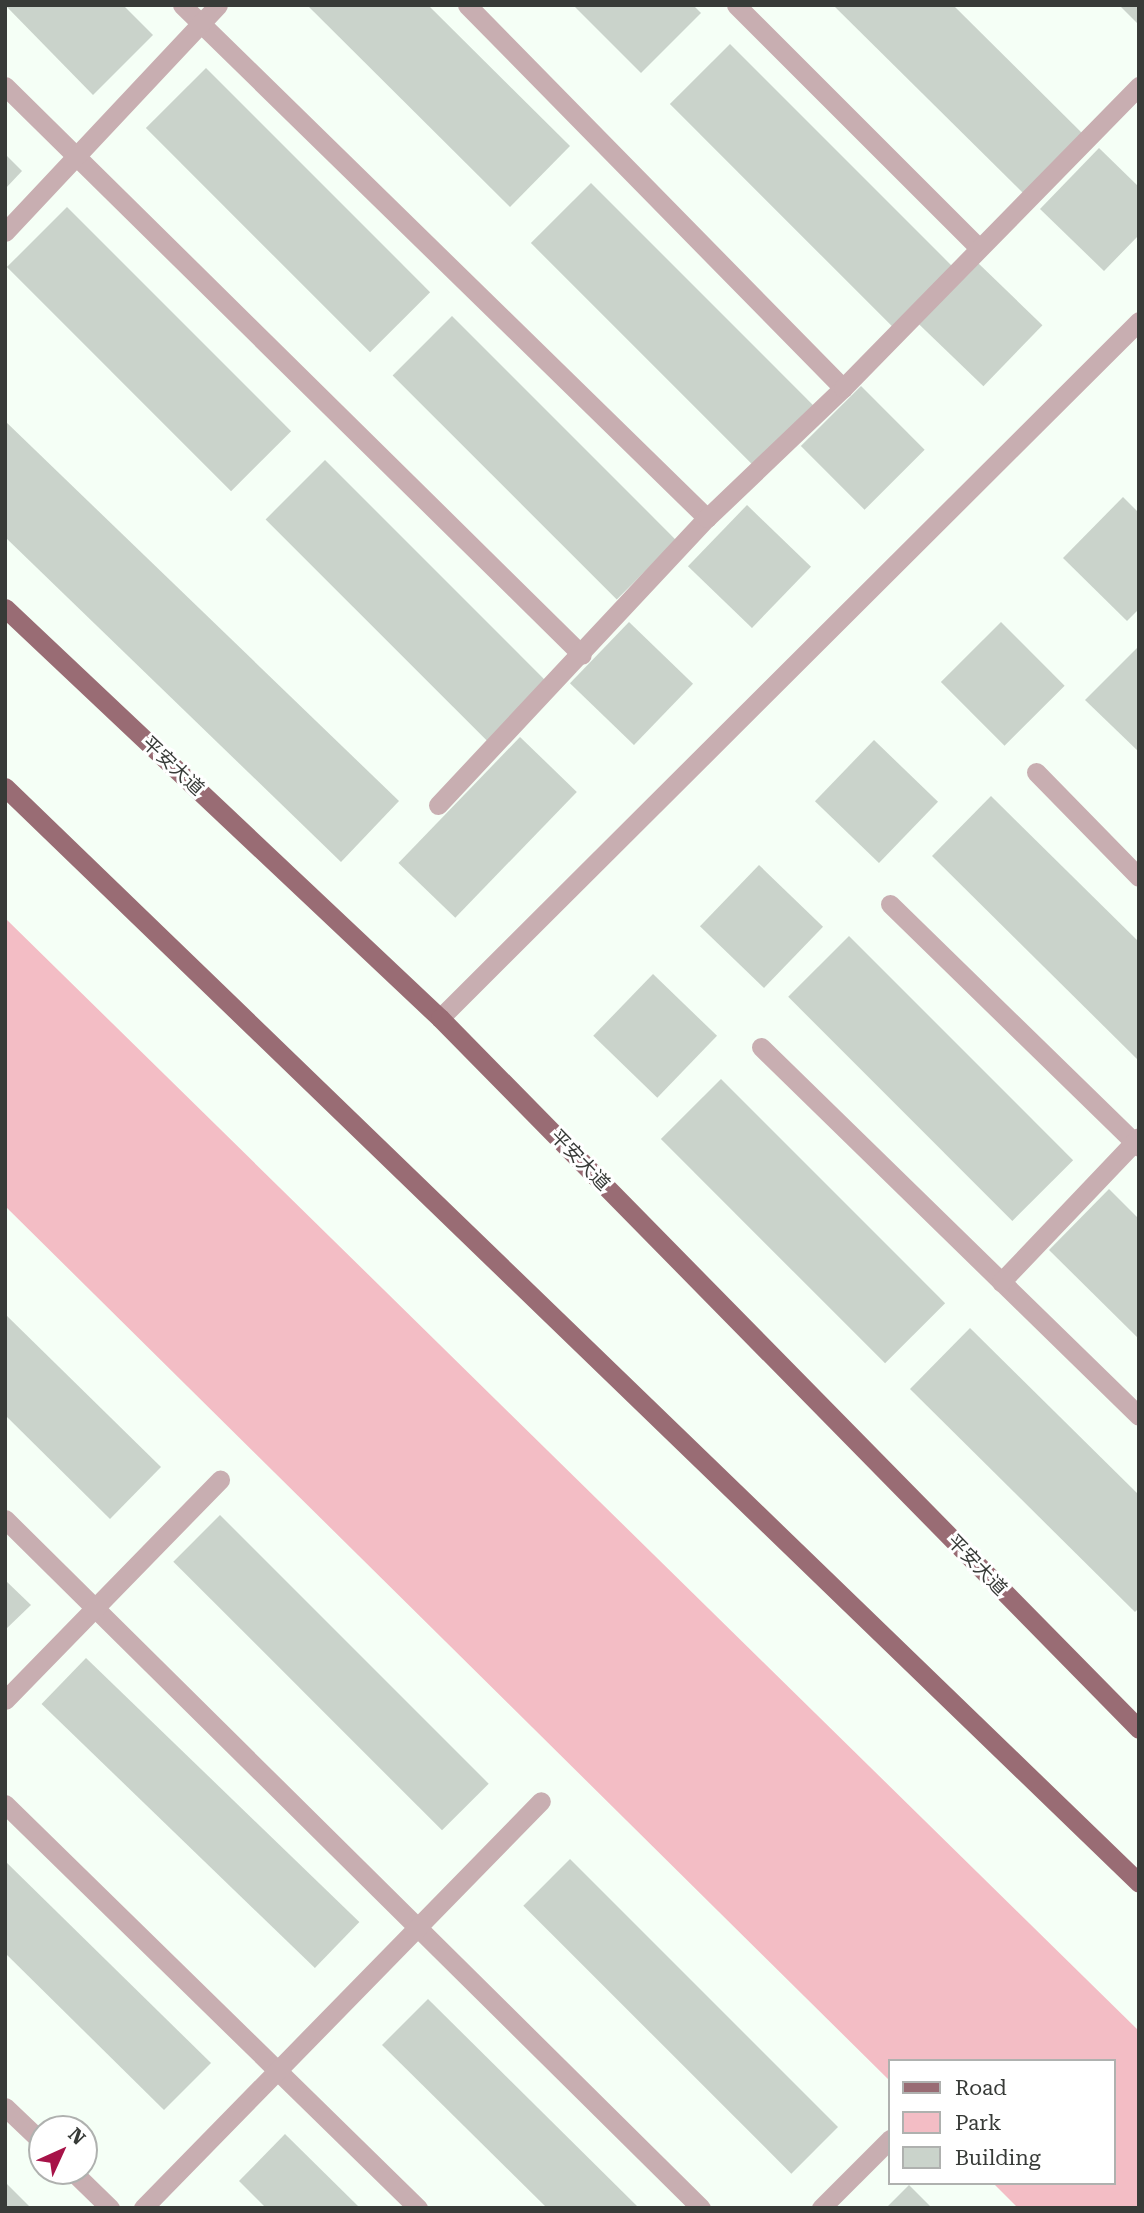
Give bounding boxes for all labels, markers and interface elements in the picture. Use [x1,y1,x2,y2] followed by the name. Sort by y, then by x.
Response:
[137,732,209,800] street label: 平安大道
[545,1125,615,1195] street label: 平安大道
[942,1530,1012,1600] street label: 平安大道
[888,2059,1116,2185] legend
[955,2076,1007,2100] text: Road
[955,2111,1001,2135] text: Park
[28,2115,98,2185] north arrow
[63,2123,90,2150] text: N
[955,2146,1041,2170] text: Building

